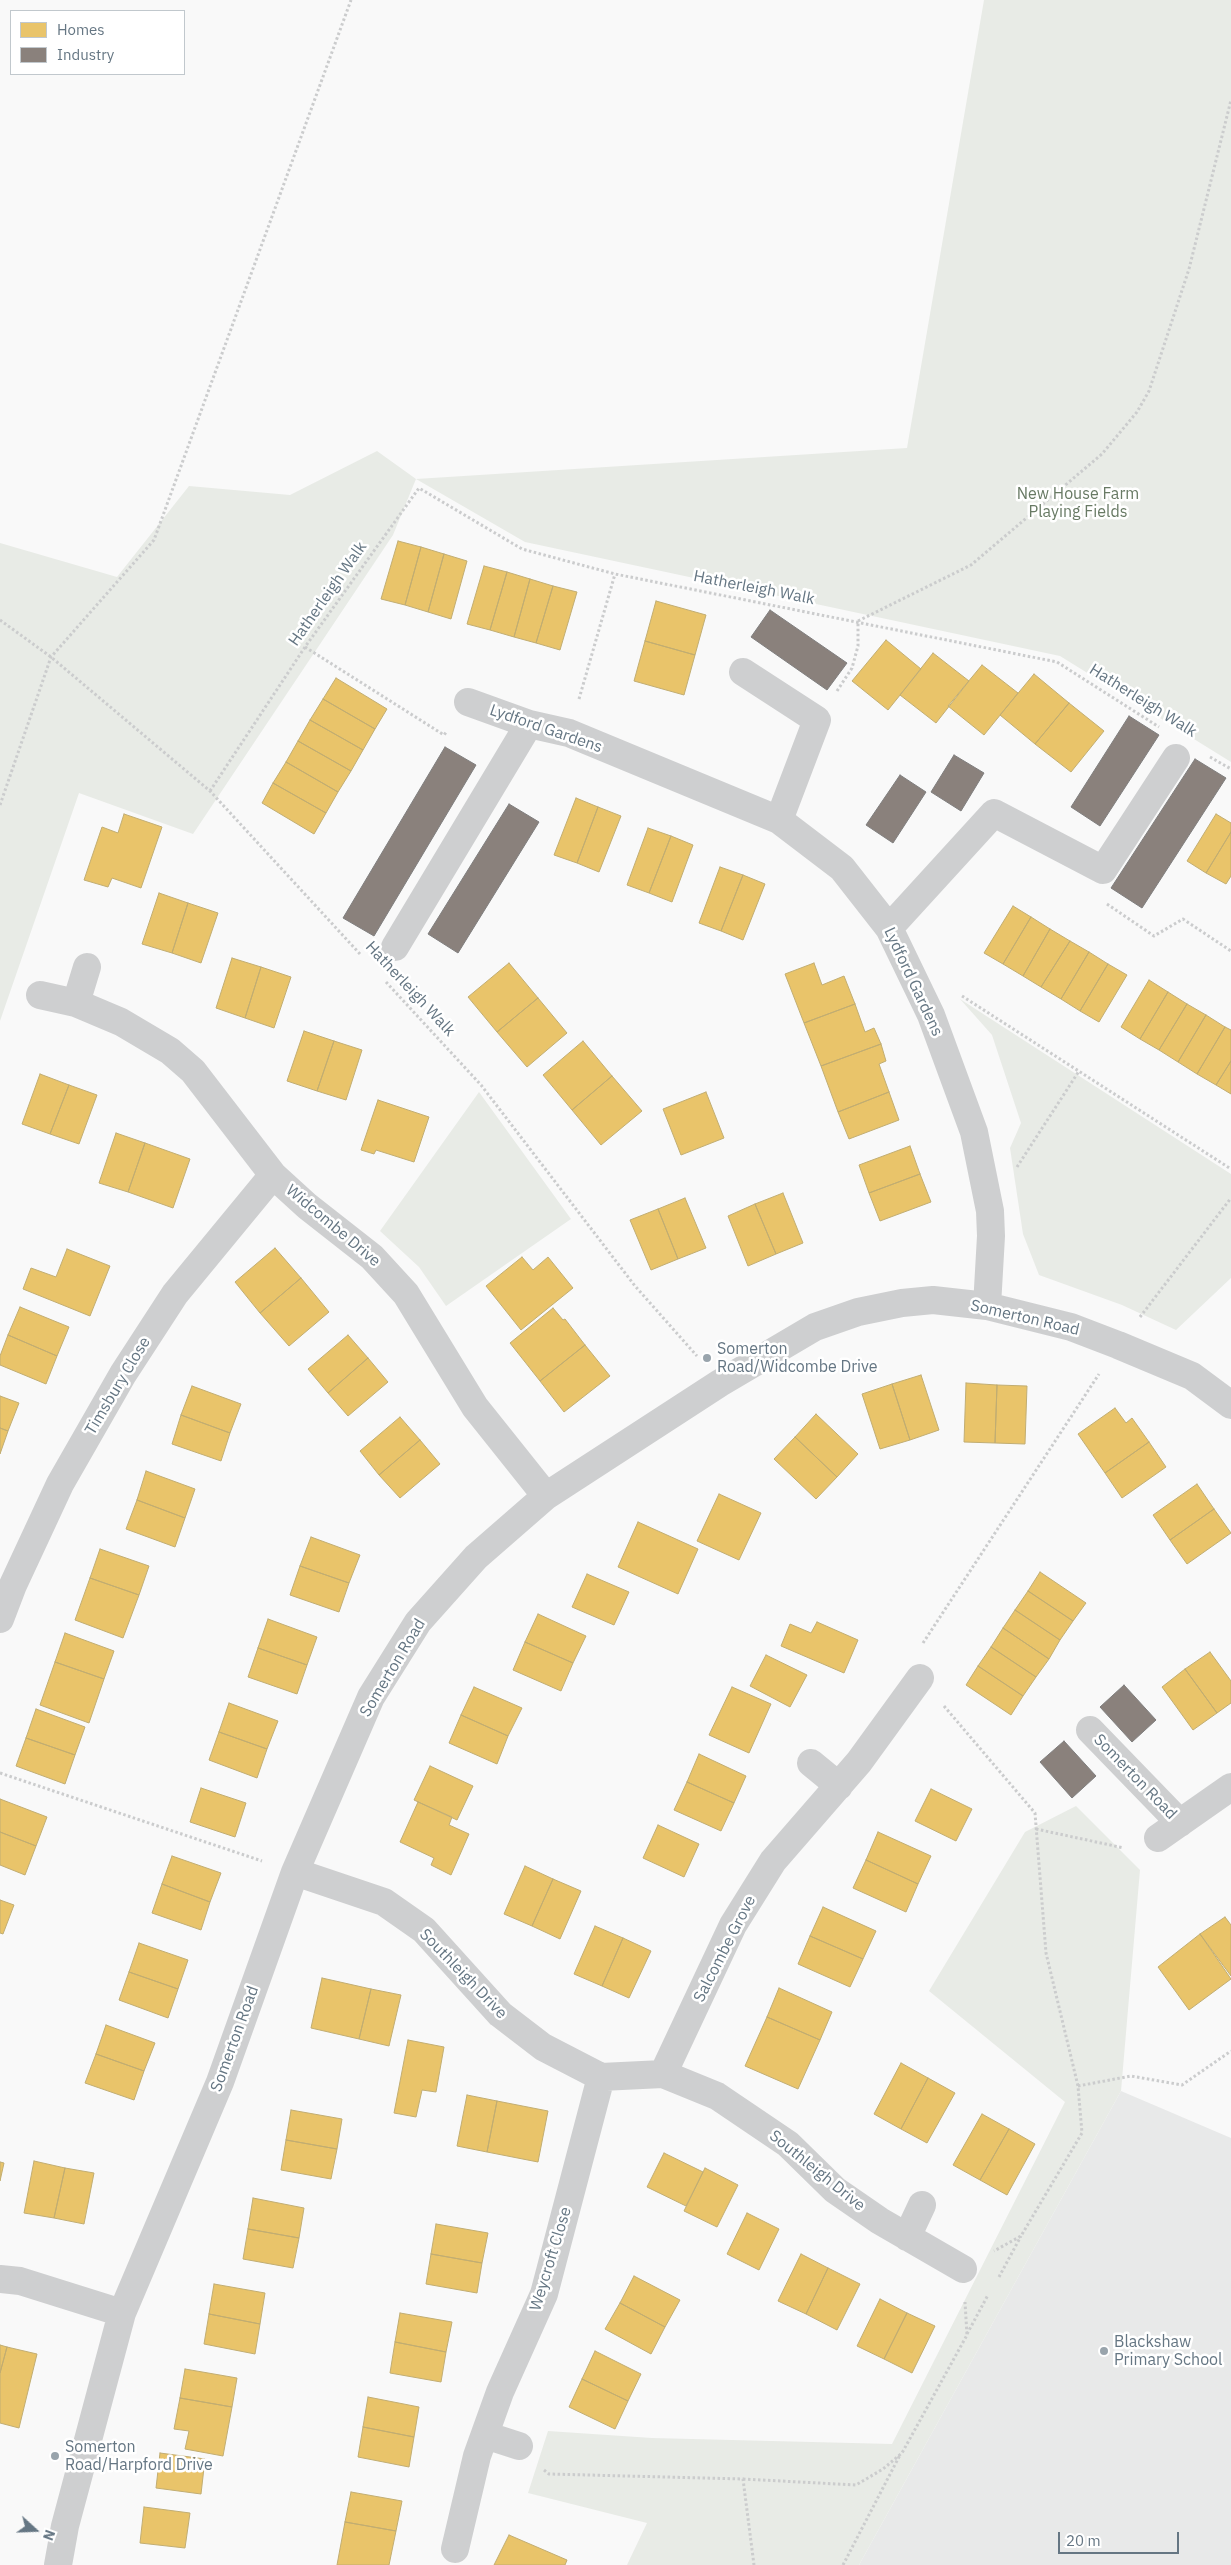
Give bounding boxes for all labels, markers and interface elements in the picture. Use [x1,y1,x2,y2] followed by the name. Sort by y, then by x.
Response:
[10,10,185,75] legend
[57,20,105,39] text: Homes
[57,45,114,64] text: Industry
[1017,484,1139,522] park label: New House Farm Playing Fields
[285,538,371,650] street label: Hatherleigh Walk
[692,567,816,609] street label: Hatherleigh Walk
[1086,660,1200,742] street label: Hatherleigh Walk
[487,701,605,757] street label: Lydford Gardens
[879,925,947,1039] street label: Lydford Gardens
[361,937,459,1041] street label: Hatherleigh Walk
[282,1181,384,1271] street label: Widcombe Drive
[969,1296,1081,1340] street label: Somerton Road
[81,1334,155,1438] street label: Timsbury Close
[717,1339,878,1377] place label: Somerton Road/Widcombe Drive
[701,1352,713,1364] marker: Somerton Road/Widcombe Drive
[356,1615,430,1721] street label: Somerton Road
[1090,1730,1180,1824] street label: Somerton Road
[690,1892,760,2006] street label: Salcombe Grove
[415,1925,511,2023] street label: Southleigh Drive
[207,1984,263,2094] street label: Somerton Road
[765,2127,869,2215] street label: Southleigh Drive
[526,2205,576,2313] street label: Weycroft Close
[1114,2332,1222,2370] place label: Blackshaw Primary School
[1098,2345,1110,2357] marker: Blackshaw Primary School
[65,2437,213,2475] place label: Somerton Road/Harpford Drive
[49,2450,61,2462] marker: Somerton Road/Harpford Drive
[10,2505,60,2555] north arrow
[1061,2522,1182,2554] scale bar
[39,2527,59,2543] text: N
[1066,2531,1101,2550] text: 20 m

